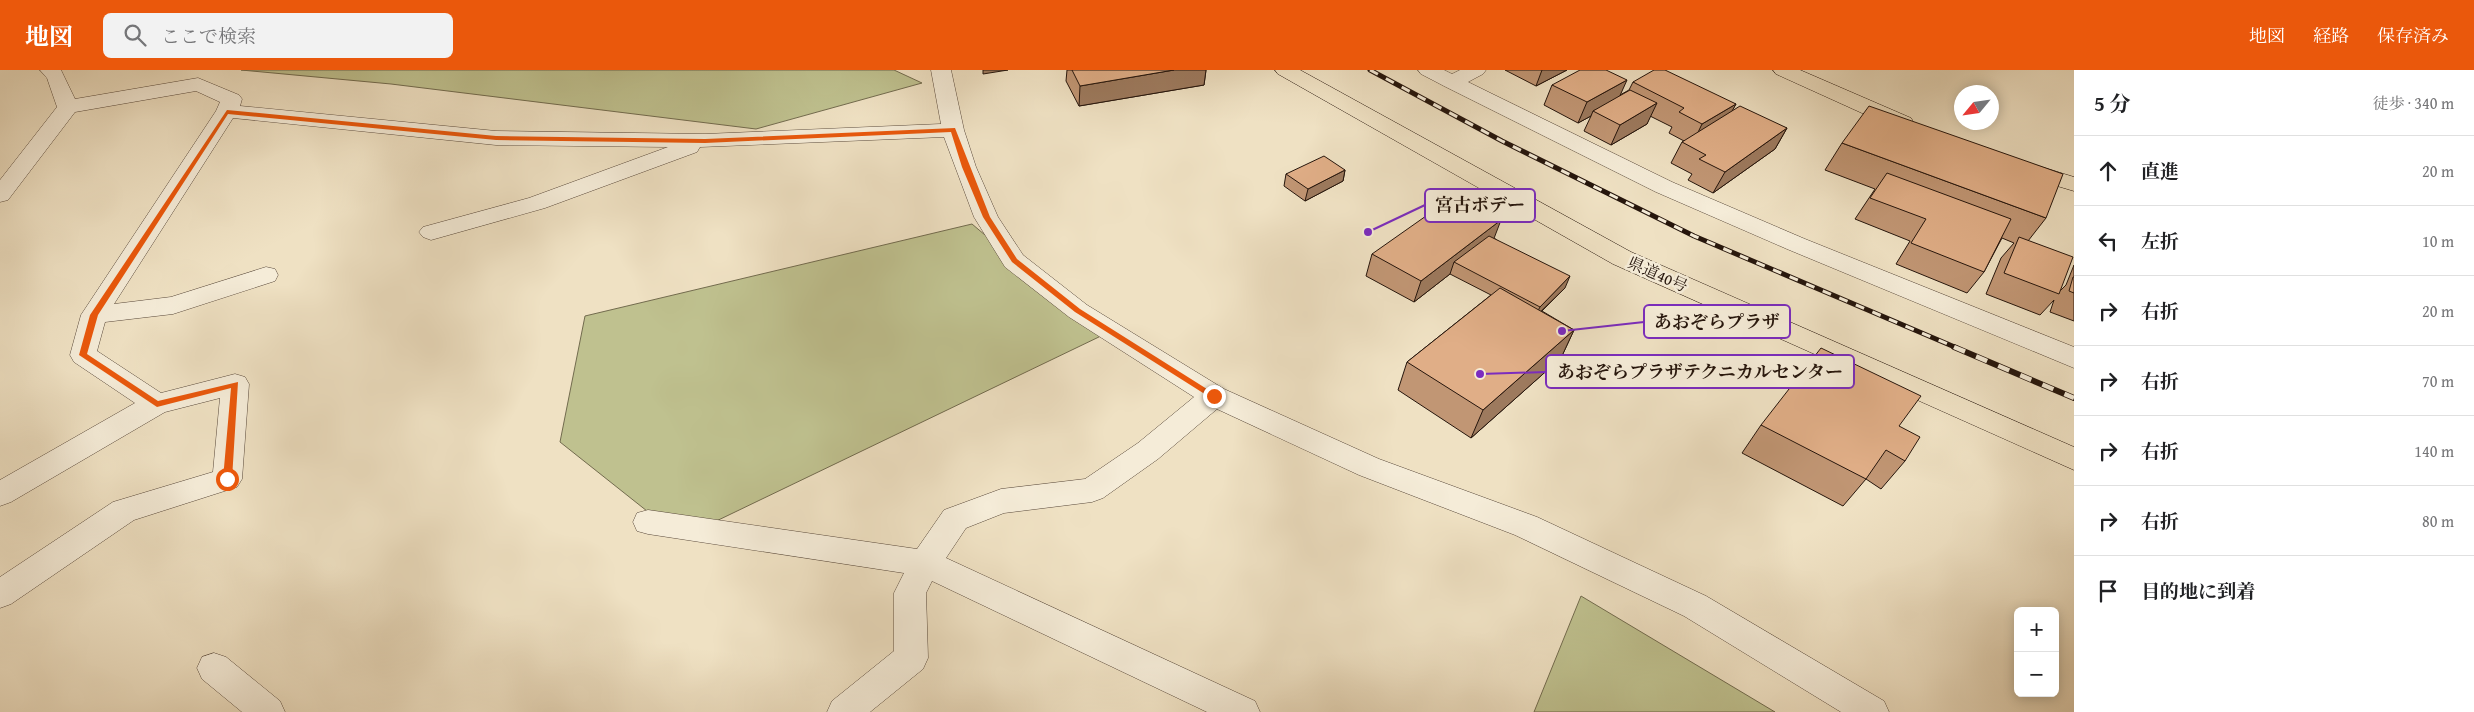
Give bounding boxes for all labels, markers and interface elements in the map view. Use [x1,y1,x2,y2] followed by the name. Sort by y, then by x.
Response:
[103,13,453,58] search box
[25,19,73,54] text: 地図
[121,21,149,49] icon: search
[161,22,256,50] text: ここで検索
[2249,22,2285,49] text: 地図
[2313,22,2349,49] text: 経路
[2377,22,2449,49] text: 保存済み
[1954,85,1999,130] north arrow
[2094,88,2131,119] text: 5 分
[2373,91,2454,115] text: 徒歩 · 340 m
[2094,157,2122,185] icon: ahead
[2141,157,2179,185] text: 直進
[2422,159,2454,183] text: 20 m
[1425,189,1535,222] callout: 宮古ボデー
[1435,191,1525,218] text: 宮古ボデー
[2094,227,2122,255] icon: left
[2141,227,2179,255] text: 左折
[2422,229,2454,253] text: 10 m
[1624,250,1692,298] street label: 県道40号
[2094,297,2122,325] icon: right
[2141,297,2179,325] text: 右折
[2422,299,2454,323] text: 20 m
[1644,305,1790,338] callout: あおぞらプラザ
[1654,308,1780,335] text: あおぞらプラザ
[1546,355,1854,388] callout: あおぞらプラザテクニカルセンター
[1557,358,1843,385] text: あおぞらプラザテクニカルセンター
[2094,367,2122,395] icon: right
[2141,367,2179,395] text: 右折
[2422,369,2454,393] text: 70 m
[1203,385,1226,408] route end
[2094,437,2122,465] icon: right
[2141,437,2179,465] text: 右折
[2414,439,2454,463] text: 140 m
[216,468,239,491] route start
[2094,507,2122,535] icon: right
[2141,507,2179,535] text: 右折
[2422,509,2454,533] text: 80 m
[2094,577,2122,605] icon: arrive
[2141,577,2255,605] text: 目的地に到着
[2014,607,2059,697] map controls
[2014,607,2059,652] button: +
[2014,652,2059,697] button: −

